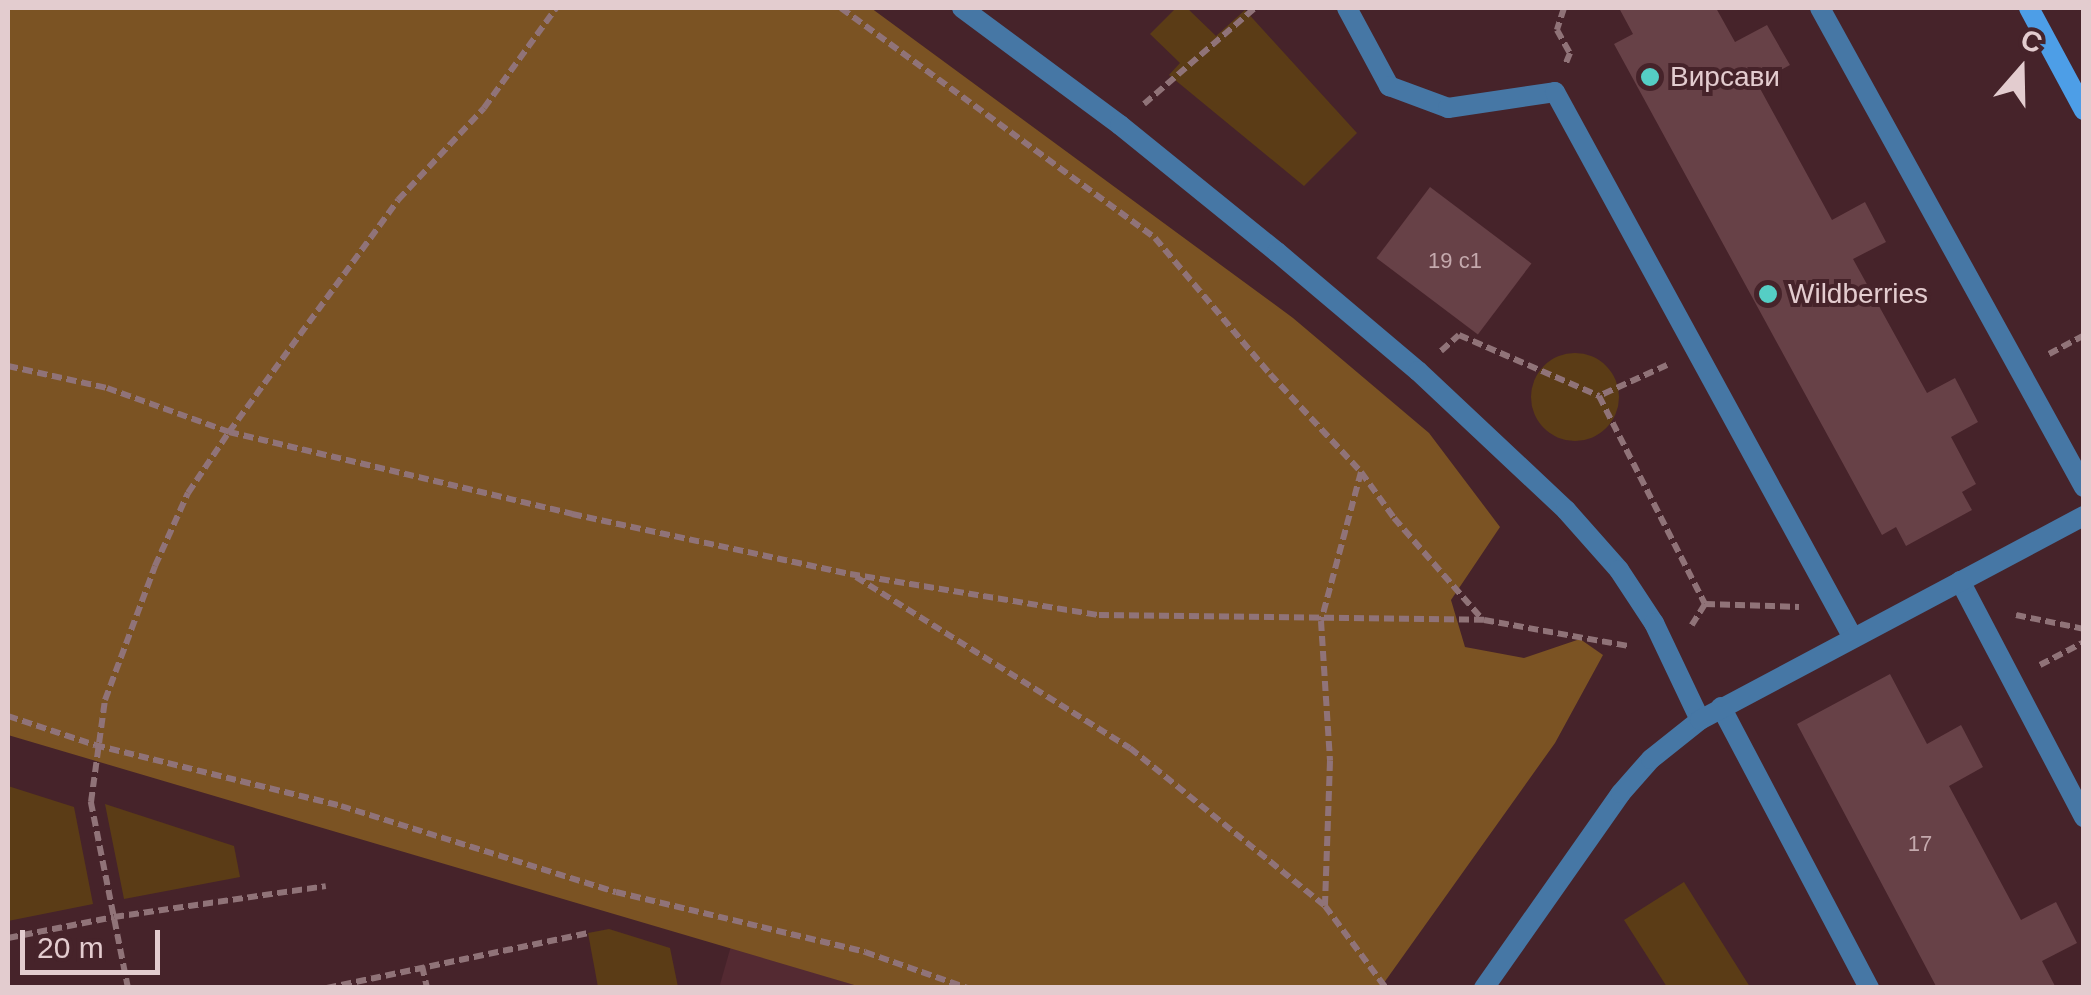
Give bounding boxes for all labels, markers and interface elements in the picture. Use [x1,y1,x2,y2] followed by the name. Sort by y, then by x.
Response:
[1971,20,2071,120] north arrow
[2017,23,2046,59] text: С
[1670,60,1780,94] place label: Вирсави
[1639,66,1661,88] marker: Вирсави
[1428,248,1482,274] house number: 19 с1
[1788,277,1928,311] place label: Wildberries
[1757,283,1779,305] marker: Wildberries
[1908,831,1932,857] house number: 17
[25,910,165,972] scale bar
[37,931,104,964] text: 20 m

